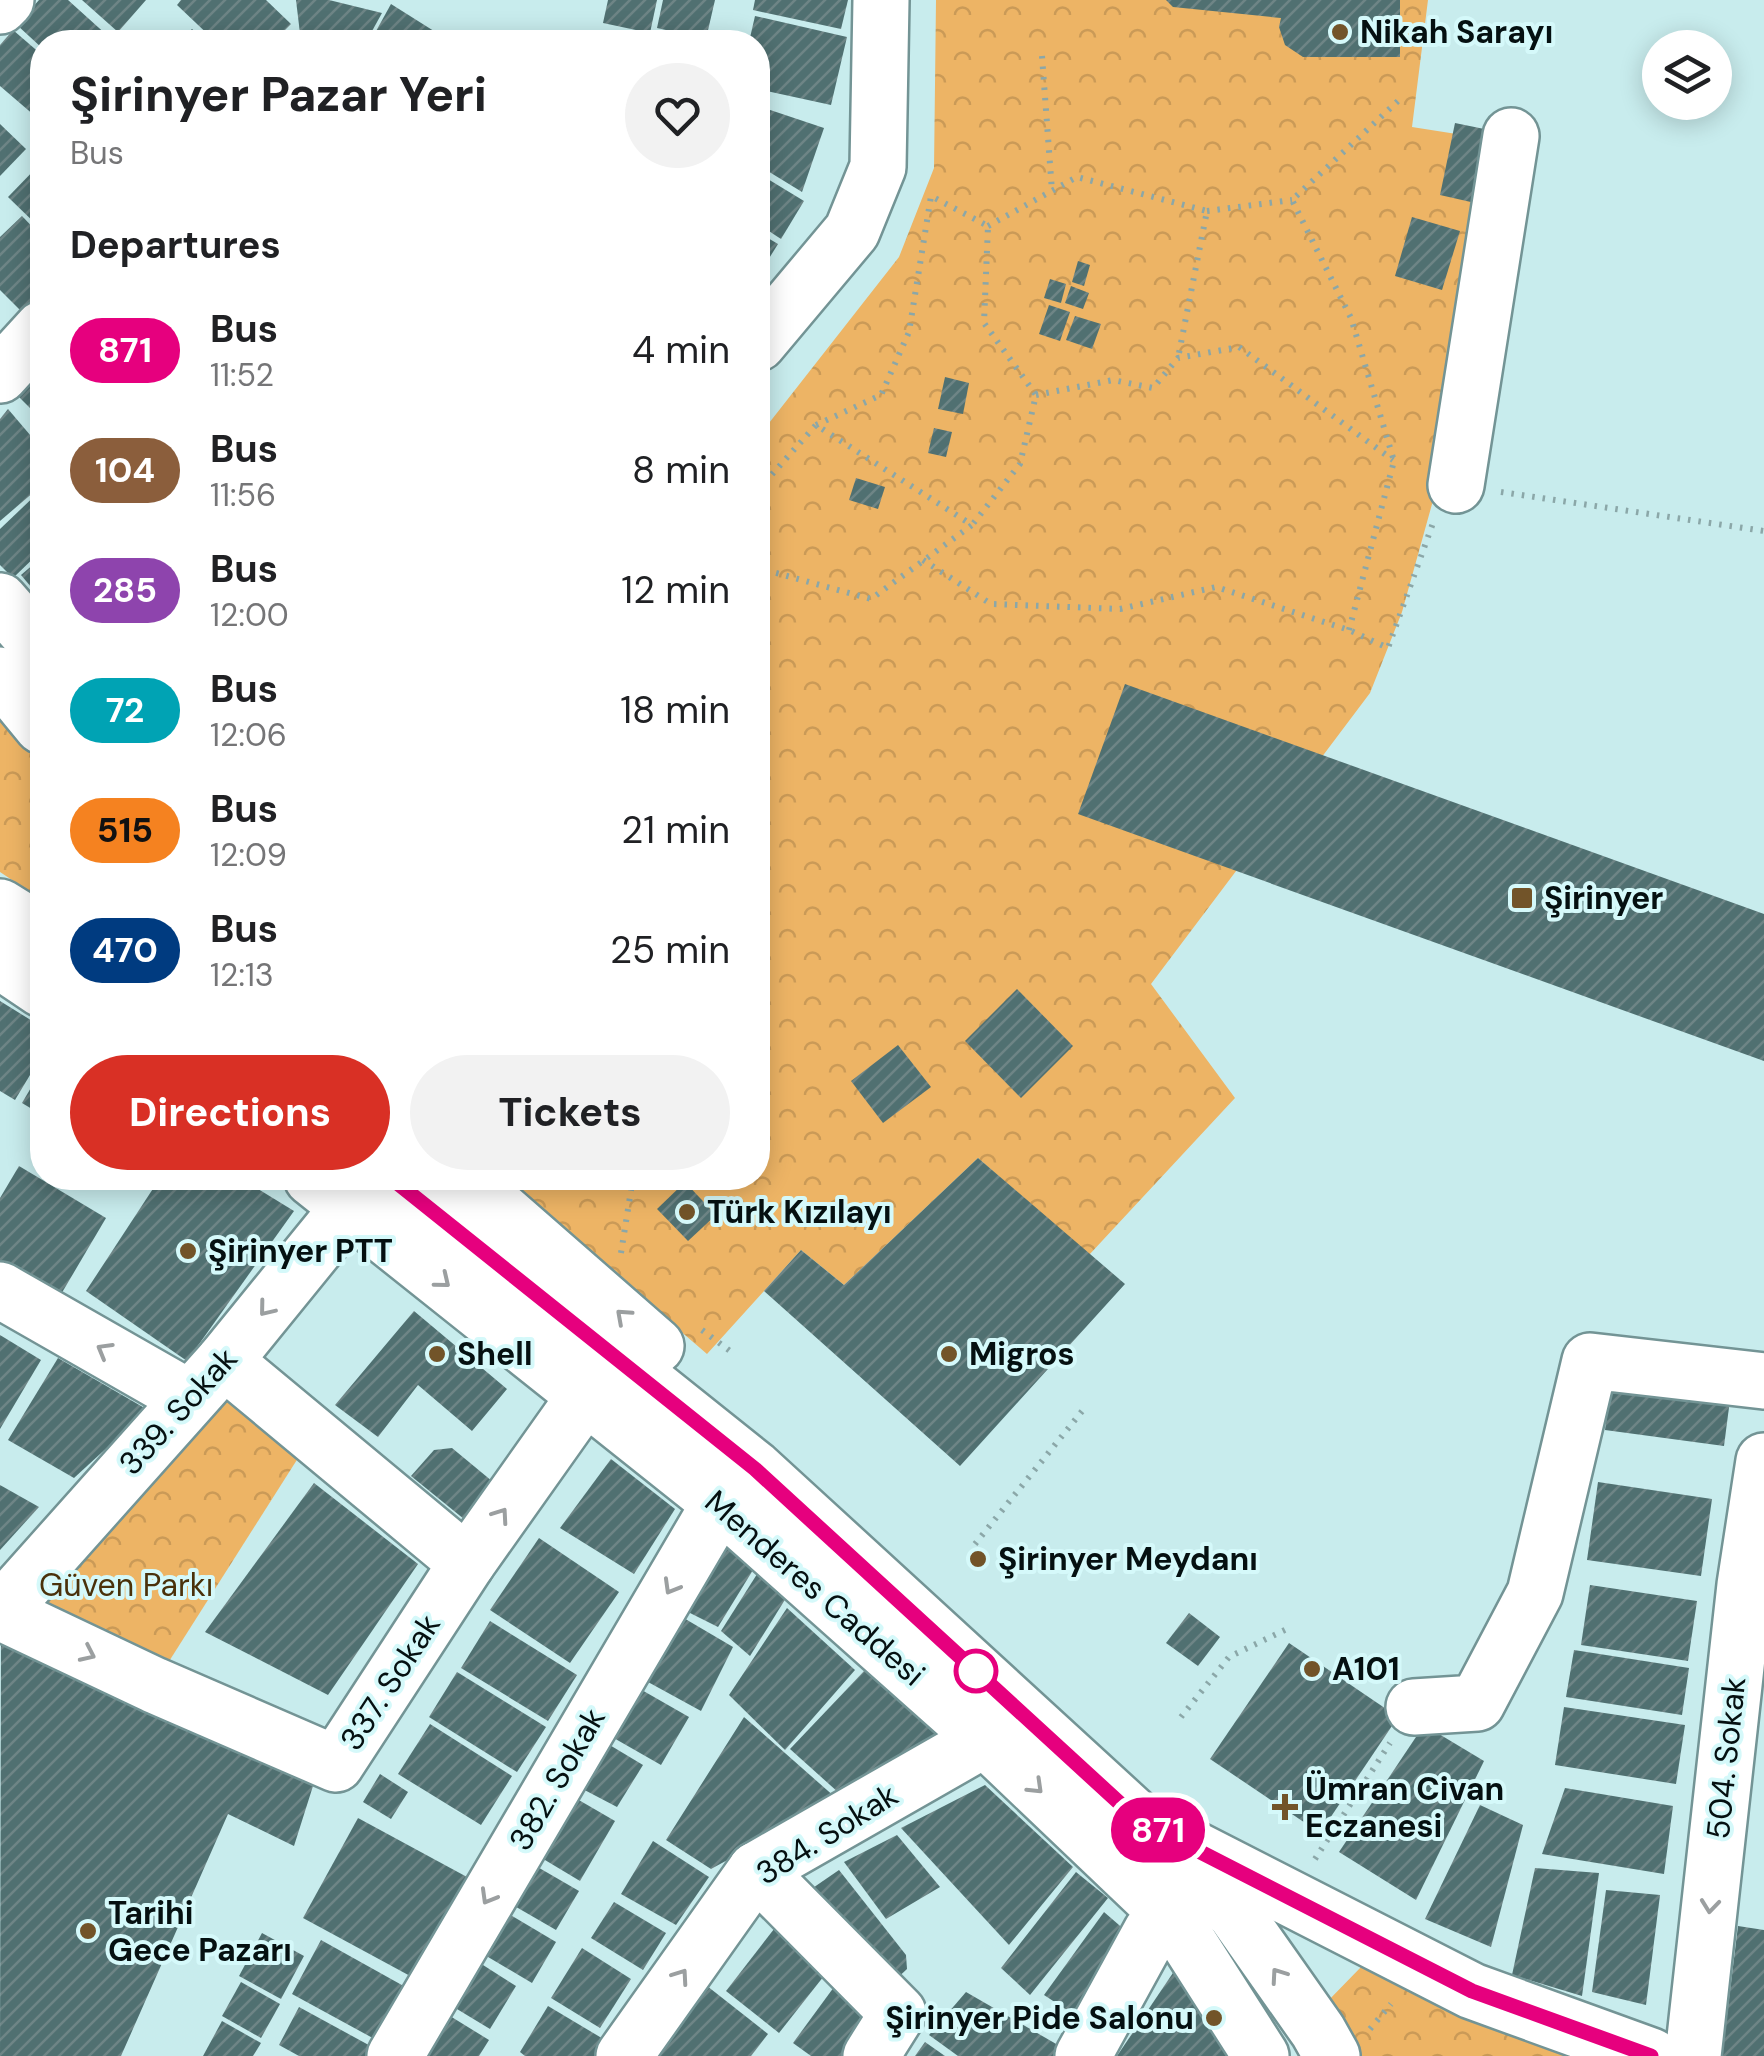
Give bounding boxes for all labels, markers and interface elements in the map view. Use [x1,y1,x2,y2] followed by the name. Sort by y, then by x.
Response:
[1360,11,1553,53] place label: Nikah Sarayı
[1329,21,1351,43] marker: Nikah Sarayı
[1642,30,1732,120] map controls
[1642,30,1732,120] button: layers
[70,63,487,126] text: Şirinyer Pazar Yeri
[625,63,730,168] button: heart
[70,132,124,174] text: Bus
[70,220,281,270] text: Departures
[210,304,278,354] text: Bus
[632,325,730,375] text: 4 min
[98,327,152,373] text: 871
[210,354,274,396] text: 11:52
[210,424,278,474] text: Bus
[632,445,730,495] text: 8 min
[95,447,155,493] text: 104
[210,474,276,516] text: 11:56
[210,544,278,594] text: Bus
[621,565,730,615] text: 12 min
[93,567,157,613] text: 285
[210,594,289,636] text: 12:00
[210,664,278,714] text: Bus
[620,685,730,735] text: 18 min
[106,687,144,733] text: 72
[210,714,287,756] text: 12:06
[210,784,278,834] text: Bus
[621,805,730,855] text: 21 min
[97,807,153,853] text: 515
[210,834,287,876] text: 12:09
[1544,877,1663,919] place label: Şirinyer
[1509,885,1535,911] marker: Şirinyer
[210,904,278,954] text: Bus
[610,925,730,975] text: 25 min
[92,927,158,973] text: 470
[210,954,274,996] text: 12:13
[70,1055,390,1170] button: Directions
[410,1055,730,1170] button: Tickets
[707,1191,892,1233] place label: Türk Kızılayı
[676,1201,698,1223] marker: Türk Kızılayı
[208,1230,393,1272] place label: Şirinyer PTT
[177,1240,199,1262] marker: Şirinyer PTT
[432,1269,450,1287] one-way arrow
[260,1298,278,1316] one-way arrow
[616,1310,635,1328] one-way arrow
[457,1333,532,1375] place label: Shell
[969,1333,1075,1375] place label: Migros
[110,1338,246,1484] street label: 339. Sokak
[97,1342,115,1362] one-way arrow
[426,1343,448,1365] marker: Shell
[938,1343,960,1365] marker: Migros
[696,1481,934,1695] street label: Menderes Caddesi
[489,1508,507,1526] one-way arrow
[998,1538,1258,1580] place label: Şirinyer Meydanı
[967,1548,989,1570] marker: Şirinyer Meydanı
[39,1564,213,1606] park label: Güven Parkı
[663,1576,683,1594] one-way arrow
[330,1606,450,1758] street label: 337. Sokak
[78,1641,96,1661] one-way arrow
[1332,1648,1400,1690] place label: A101
[955,1650,997,1692] unlabelled marker
[1301,1658,1323,1680] marker: A101
[1697,1675,1755,1841] street label: 504. Sokak
[499,1700,615,1858] street label: 382. Sokak
[1305,1768,1504,1847] place label: Ümran Civan Eczanesi
[748,1774,906,1894] street label: 384. Sokak
[1025,1775,1043,1793] one-way arrow
[1274,1796,1296,1818] marker: Ümran Civan Eczanesi
[1100,1798,1216,1862] line badge: 871
[1131,1807,1185,1853] text: 871
[481,1886,500,1904] one-way arrow
[108,1892,292,1971] place label: Tarihi Gece Pazarı
[1699,1898,1721,1914] one-way arrow
[77,1920,99,1942] marker: Tarihi Gece Pazarı
[1272,1967,1290,1986] one-way arrow
[669,1969,687,1988] one-way arrow
[885,1997,1194,2039] place label: Şirinyer Pide Salonu
[1203,2007,1225,2029] marker: Şirinyer Pide Salonu

